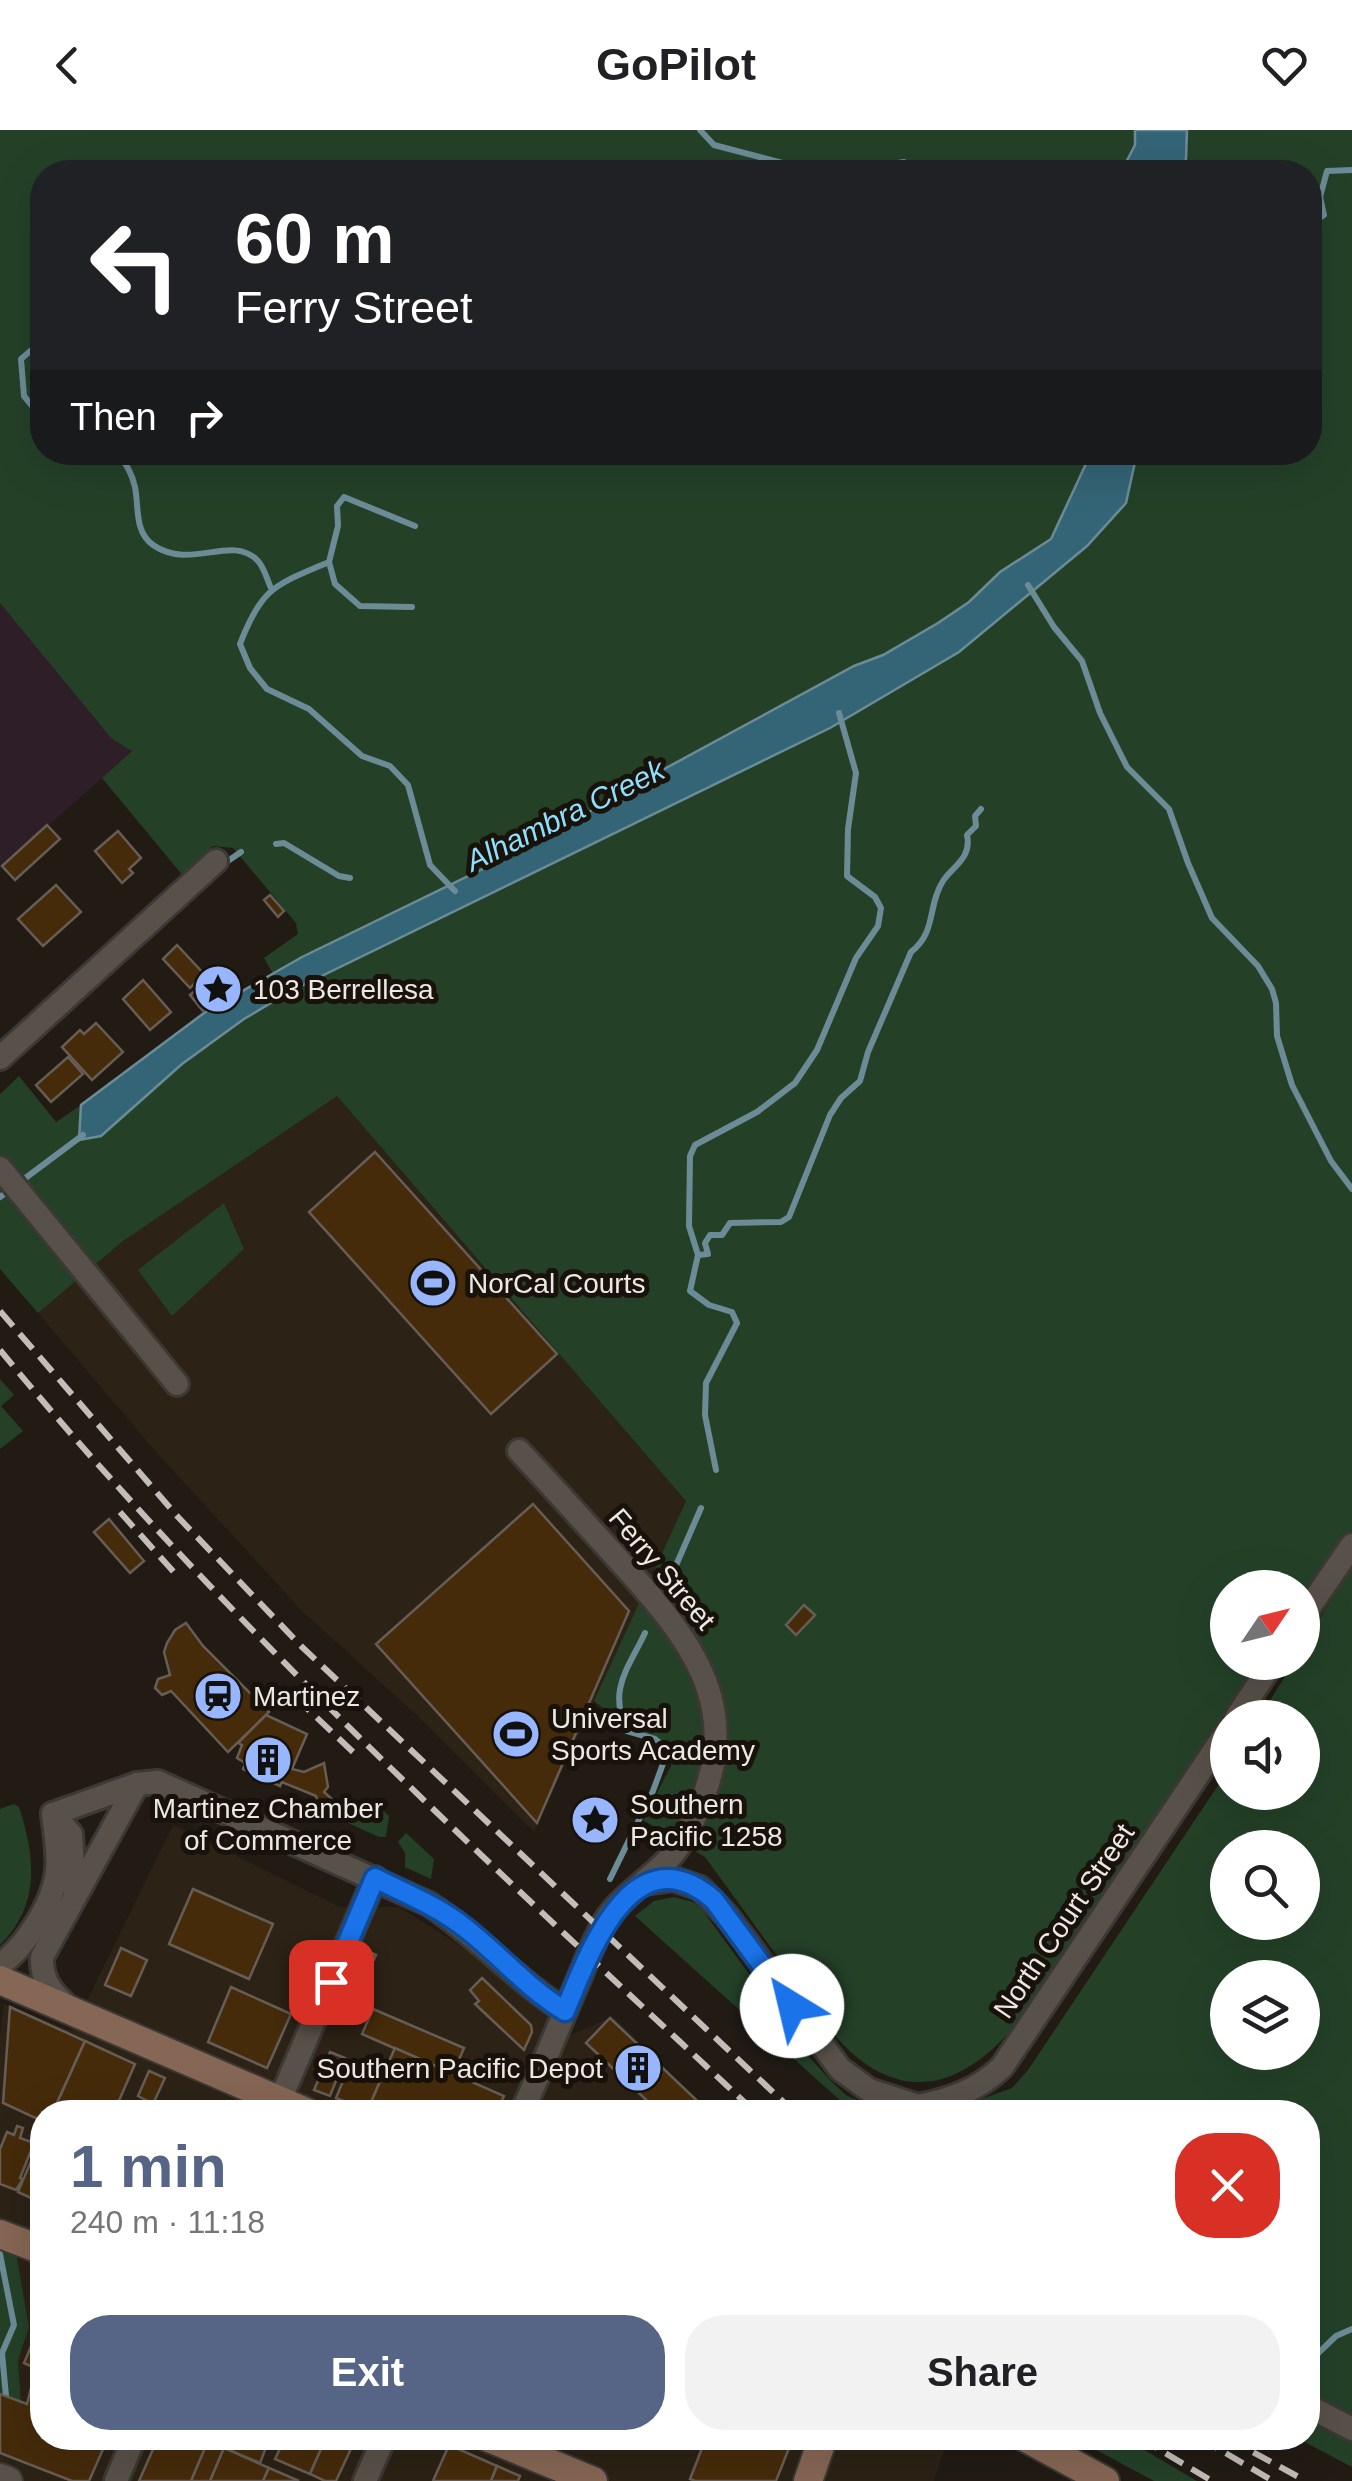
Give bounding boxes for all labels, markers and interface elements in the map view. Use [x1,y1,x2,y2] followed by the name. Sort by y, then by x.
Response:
[40,38,95,93] icon: back
[1257,38,1312,93] icon: heart
[596,39,756,90] text: GoPilot
[70,200,200,330] icon: left
[235,200,395,278] text: 60 m
[235,282,473,333] text: Ferry Street
[177,390,232,445] icon: right
[70,396,157,438] text: Then
[459,752,671,878] water label: Alhambra Creek
[192,963,244,1015] place icon: 103 Berrellesa
[253,974,434,1005] place label: 103 Berrellesa
[407,1257,459,1309] sports icon: NorCal Courts
[468,1268,645,1299] place label: NorCal Courts
[603,1502,722,1636] street label: Ferry Street
[1210,1570,1320,1680] north arrow
[1210,1570,1320,2070] map controls
[192,1670,244,1722] station icon: Martinez
[253,1681,360,1712] place label: Martinez
[1210,1700,1320,1810] button: sound
[551,1703,755,1766] place label: Universal Sports Academy
[490,1708,542,1760] sports icon: Universal Sports Academy
[242,1734,294,1786] building icon: Martinez Chamber of Commerce
[630,1789,783,1852] place label: Southern Pacific 1258
[153,1793,383,1856] place label: Martinez Chamber of Commerce
[569,1794,621,1846] place icon: Southern Pacific 1258
[988,1818,1140,2024] street label: North Court Street
[1210,1830,1320,1940] button: search
[289,1940,374,2025] pin
[740,1954,844,2058] position arrow
[304,1955,359,2010] icon: arrive
[1210,1960,1320,2070] button: layers
[612,2042,664,2094] building icon: Southern Pacific Depot
[317,2053,603,2084] place label: Southern Pacific Depot
[70,2133,227,2200] text: 1 min
[1175,2133,1280,2238] button: close
[70,2204,265,2240] text: 240 m · 11:18
[70,2315,665,2430] button: Exit
[685,2315,1280,2430] button: Share

